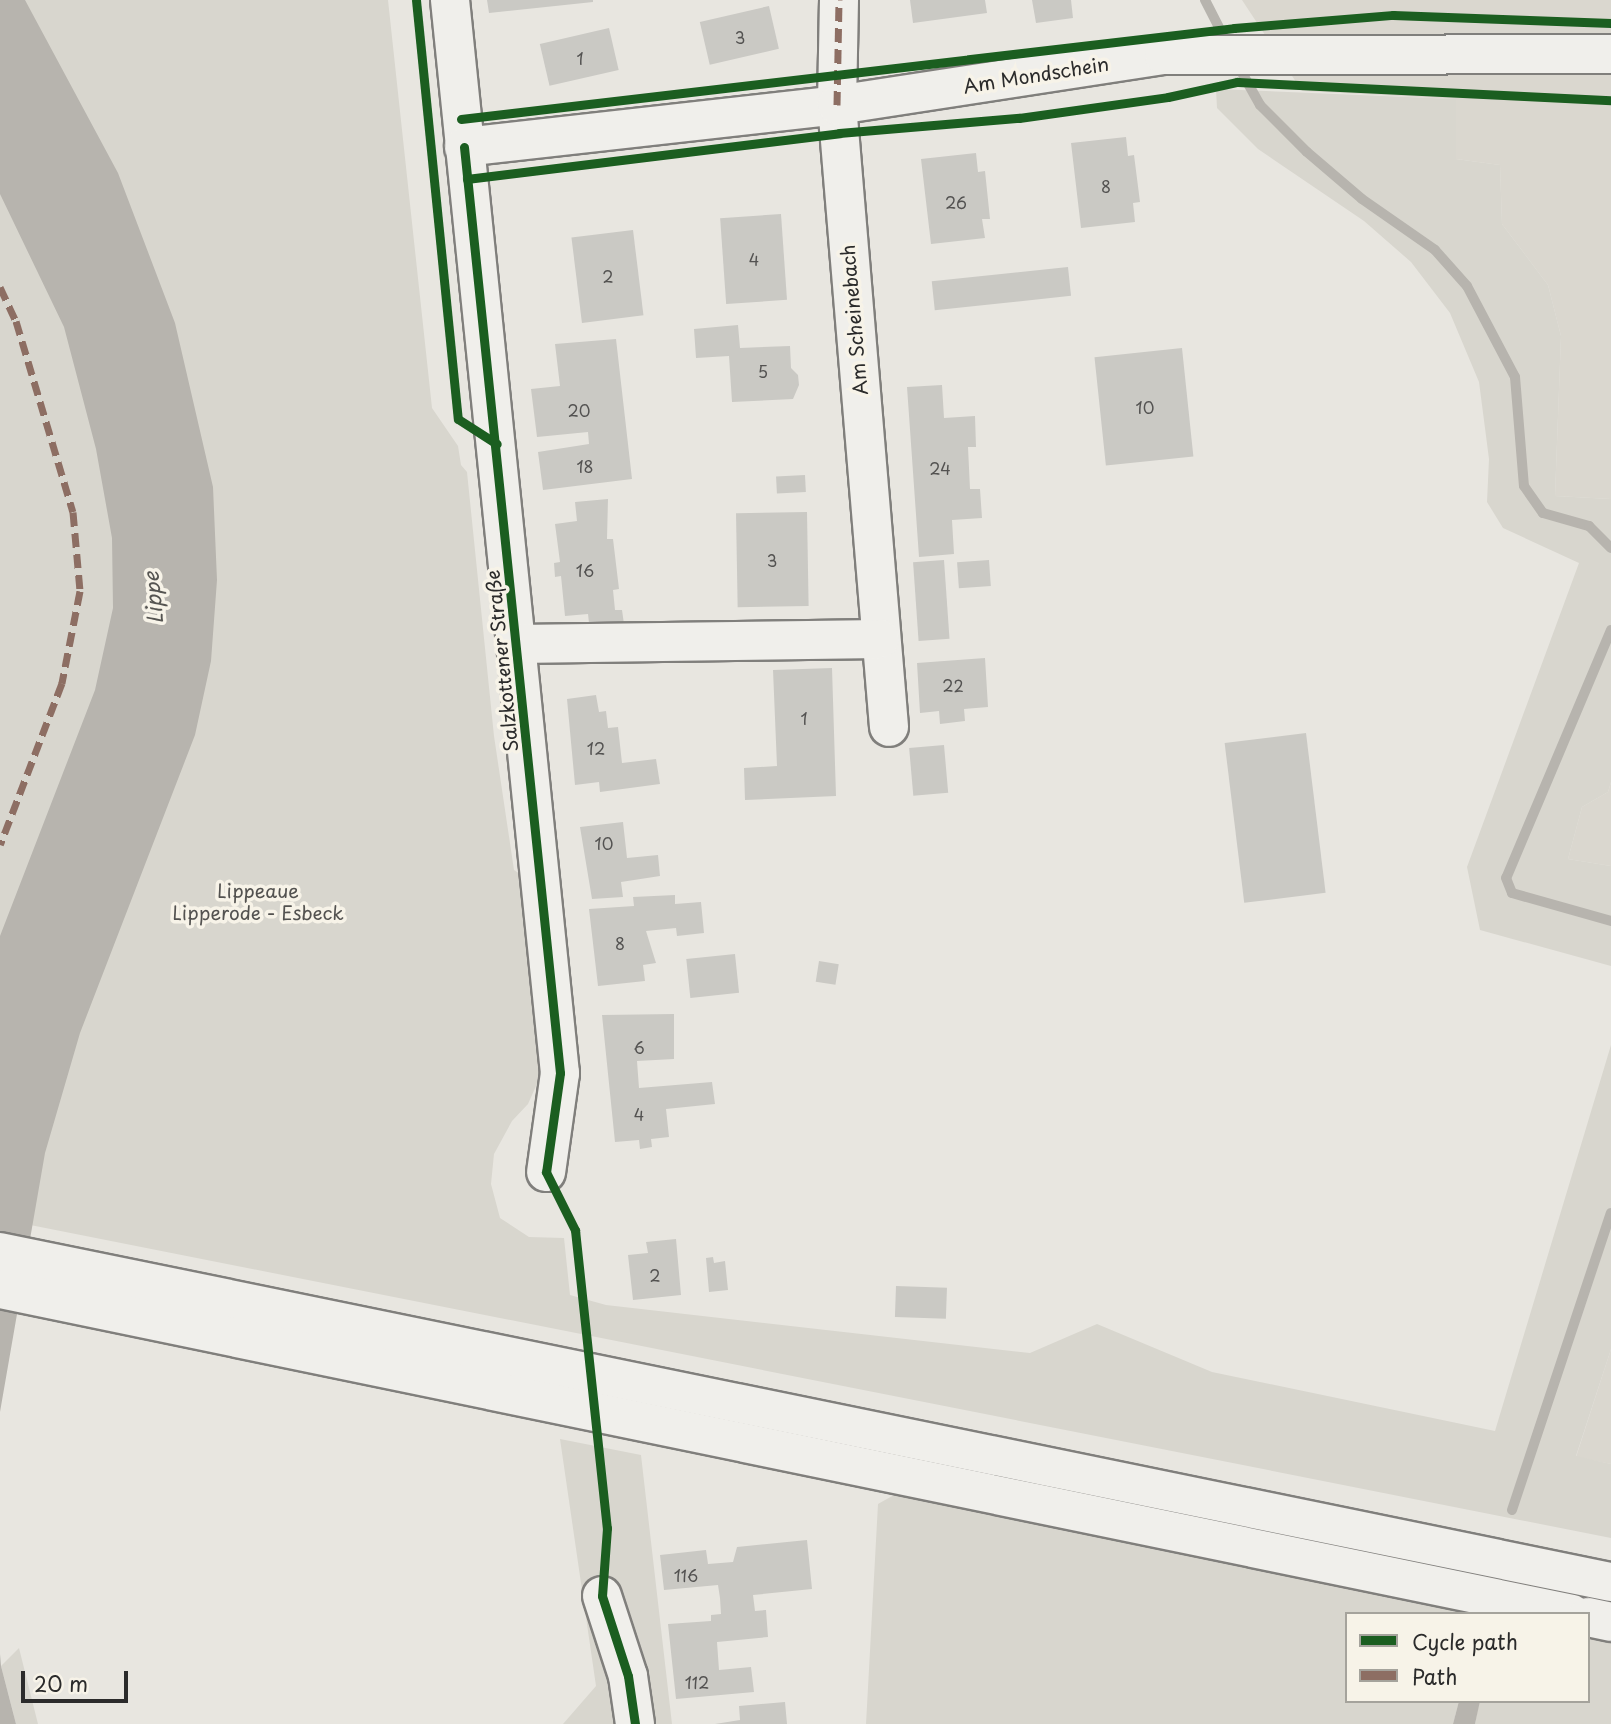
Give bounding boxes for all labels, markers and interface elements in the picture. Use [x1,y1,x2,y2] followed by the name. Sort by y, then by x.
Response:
[735,27,745,47] house number: 3
[576,48,584,68] house number: 1
[961,52,1111,98] street label: Am Mondschein
[1101,176,1111,196] house number: 8
[945,192,967,212] house number: 26
[836,243,872,397] street label: Am Scheinebach
[749,249,759,269] house number: 4
[602,266,614,286] house number: 2
[758,361,768,381] house number: 5
[1136,397,1154,417] house number: 10
[568,400,590,420] house number: 20
[576,456,594,476] house number: 18
[929,458,951,478] house number: 24
[767,550,777,570] house number: 3
[576,560,594,580] house number: 16
[481,568,523,754] street label: Salzkottener Straße
[137,571,167,625] water label: Lippe
[942,675,964,695] house number: 22
[800,708,808,728] house number: 1
[587,738,605,758] house number: 12
[595,833,613,853] house number: 10
[172,880,344,924] park label: Lippeaue Lipperode - Esbeck
[615,933,625,953] house number: 8
[633,1037,645,1057] house number: 6
[634,1104,644,1124] house number: 4
[649,1265,661,1285] house number: 2
[674,1565,698,1585] house number: 116
[1345,1612,1590,1703] legend
[1412,1625,1518,1657] text: Cycle path
[24,1658,131,1702] scale bar
[1412,1660,1457,1692] text: Path
[34,1667,88,1699] text: 20 m
[685,1672,709,1692] house number: 112

